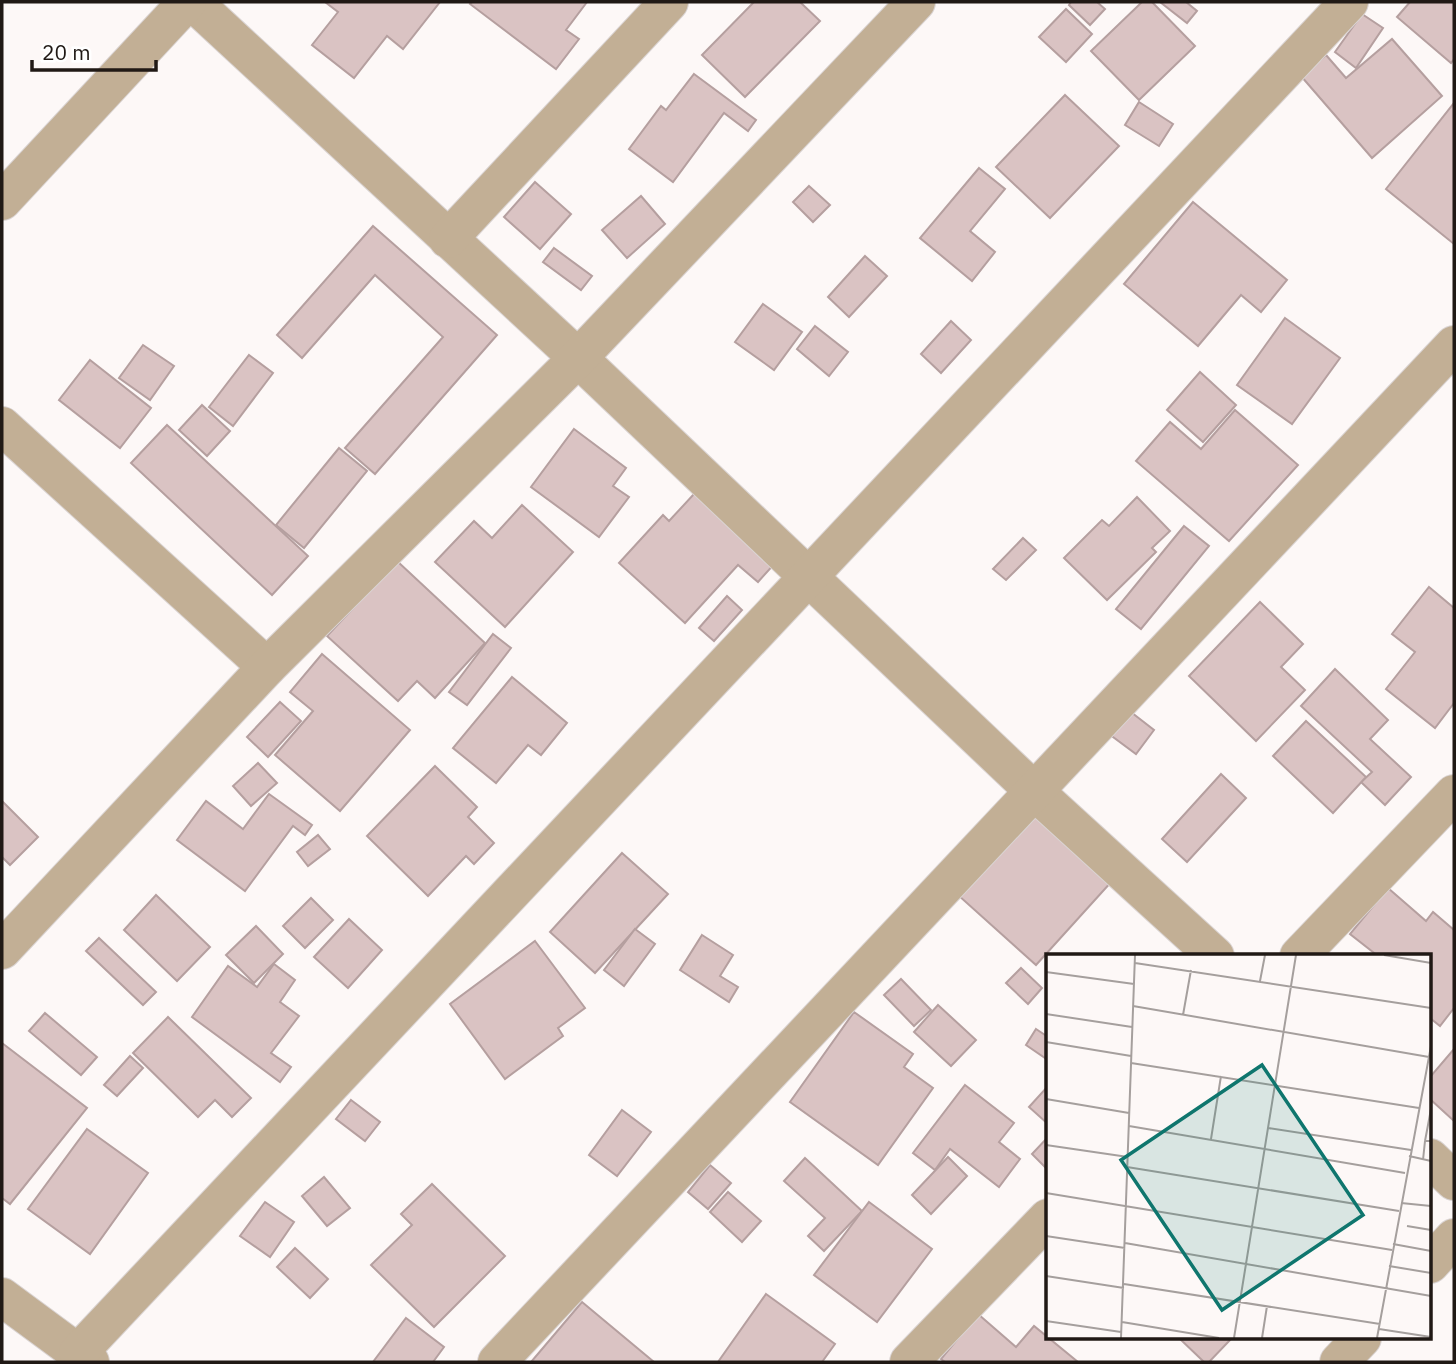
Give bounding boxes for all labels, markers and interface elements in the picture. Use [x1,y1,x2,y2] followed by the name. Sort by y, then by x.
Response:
[32,28,156,72] scale bar
[42,38,91,66] text: 20 m
[1046,954,1432,1340] inset map

